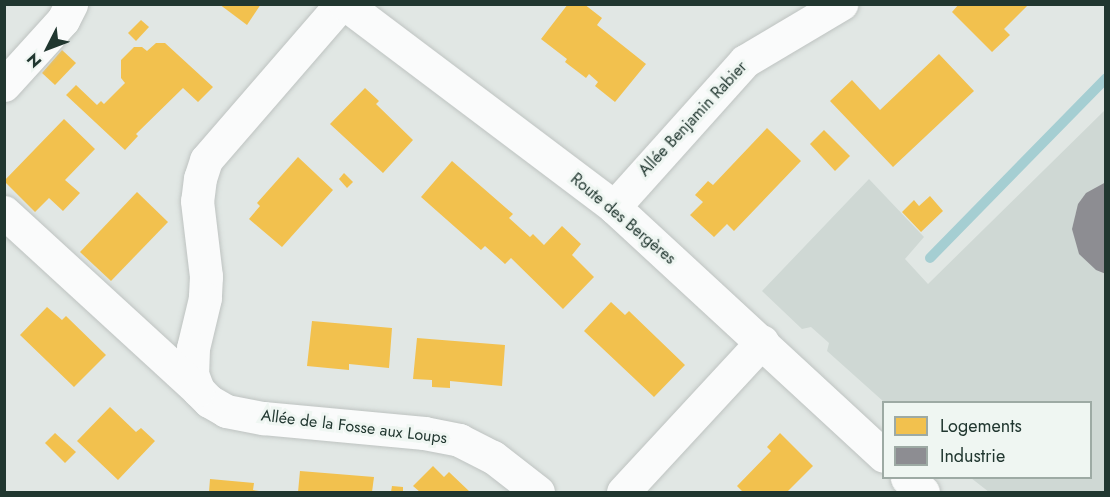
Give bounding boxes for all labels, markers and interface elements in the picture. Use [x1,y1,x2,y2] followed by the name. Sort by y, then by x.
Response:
[18,18,78,78] north arrow
[21,48,47,73] text: N
[635,58,751,180] street label: Allée Benjamin Rabier
[567,169,679,269] street label: Route des Bergères
[882,401,1092,479] legend
[260,406,448,448] street label: Allée de la Fosse aux Loups
[940,413,1022,439] text: Logements
[940,443,1005,469] text: Industrie

